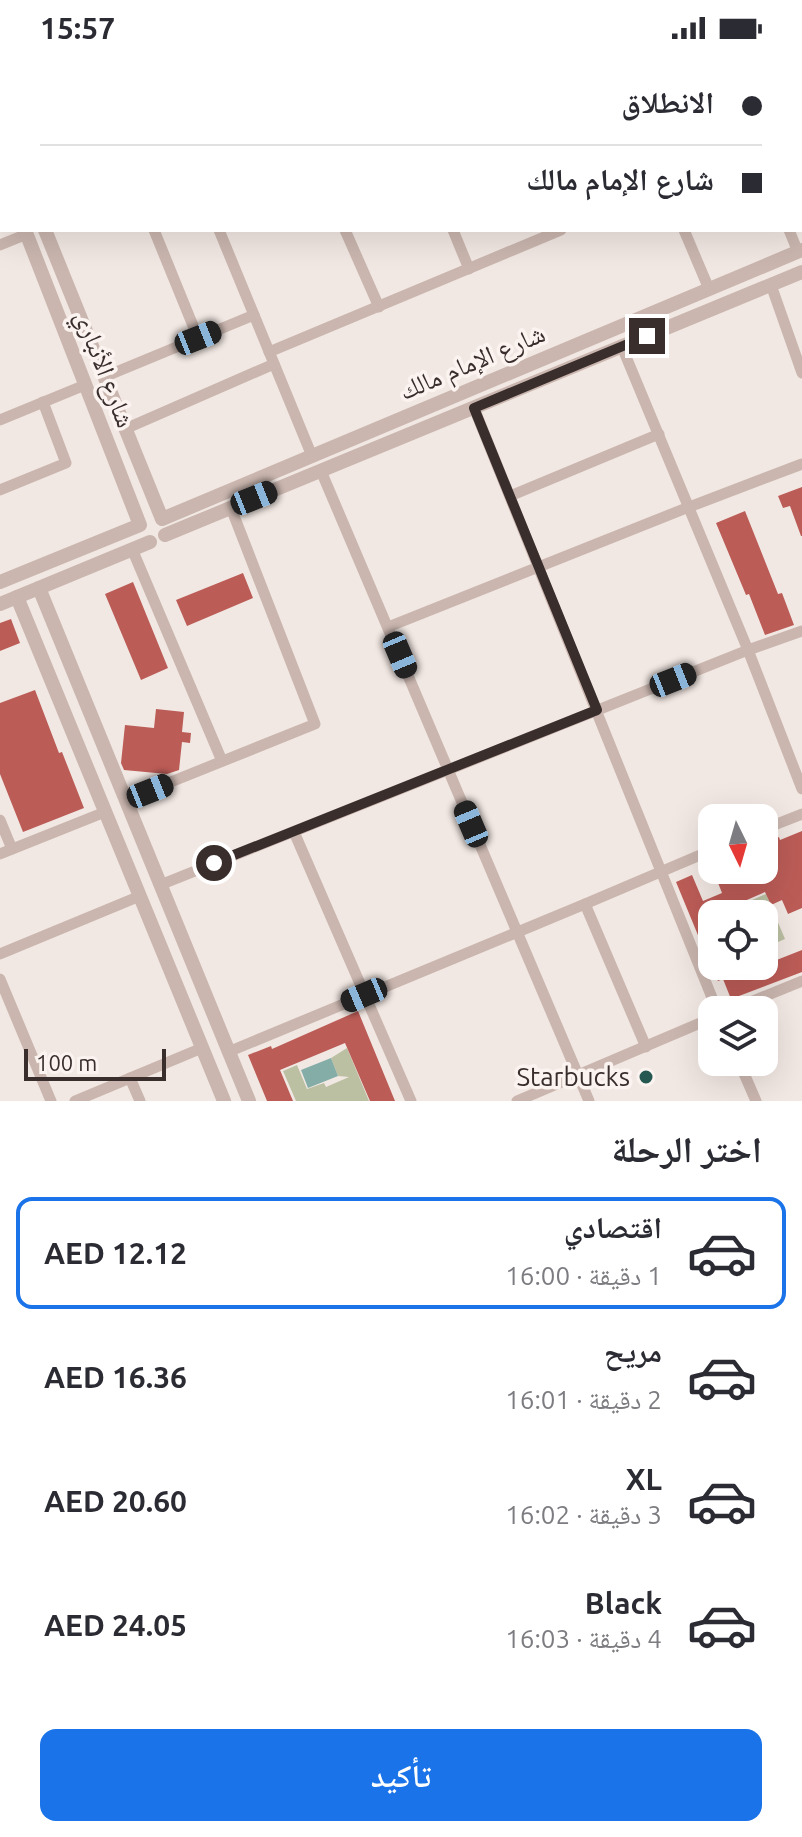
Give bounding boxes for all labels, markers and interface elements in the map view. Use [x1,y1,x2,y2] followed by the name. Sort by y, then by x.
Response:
[40,11,115,45] text: 15:57
[621,85,714,119] text: الانطلاق
[526,162,714,196] text: شارع الإمام مالك
[64,306,141,434] street label: شارع الأنباري
[171,318,225,358] car
[395,318,550,409] street label: شارع الإمام مالك
[629,318,665,354] route end
[227,478,281,518] car
[380,628,420,682] car
[646,660,700,700] car
[123,771,177,811] car
[451,797,491,851] car
[698,804,778,884] north arrow
[698,804,778,1076] map controls
[196,845,232,881] route start
[698,900,778,980] button: locate
[337,975,391,1015] car
[698,996,778,1076] button: layers
[24,1045,166,1081] scale bar
[36,1050,97,1075] text: 100 m
[516,1062,630,1091] place label: Starbucks
[637,1068,655,1086] marker: Starbucks
[611,1128,762,1169] text: اختر الرحلة
[564,1210,662,1244] text: اقتصادي
[686,1217,758,1289] icon: car
[44,1236,187,1270] text: AED 12.12
[505,1261,662,1290] text: 1 دقيقة · 16:00
[604,1334,662,1368] text: مريح
[686,1341,758,1413] icon: car
[44,1360,187,1394] text: AED 16.36
[505,1385,662,1414] text: 2 دقيقة · 16:01
[626,1462,662,1496] text: XL
[686,1465,758,1537] icon: car
[44,1484,187,1518] text: AED 20.60
[505,1500,662,1529] text: 3 دقيقة · 16:02
[585,1586,662,1620] text: Black
[686,1589,758,1661] icon: car
[44,1608,187,1642] text: AED 24.05
[505,1624,662,1653] text: 4 دقيقة · 16:03
[40,1729,762,1821] button: تأكيد

